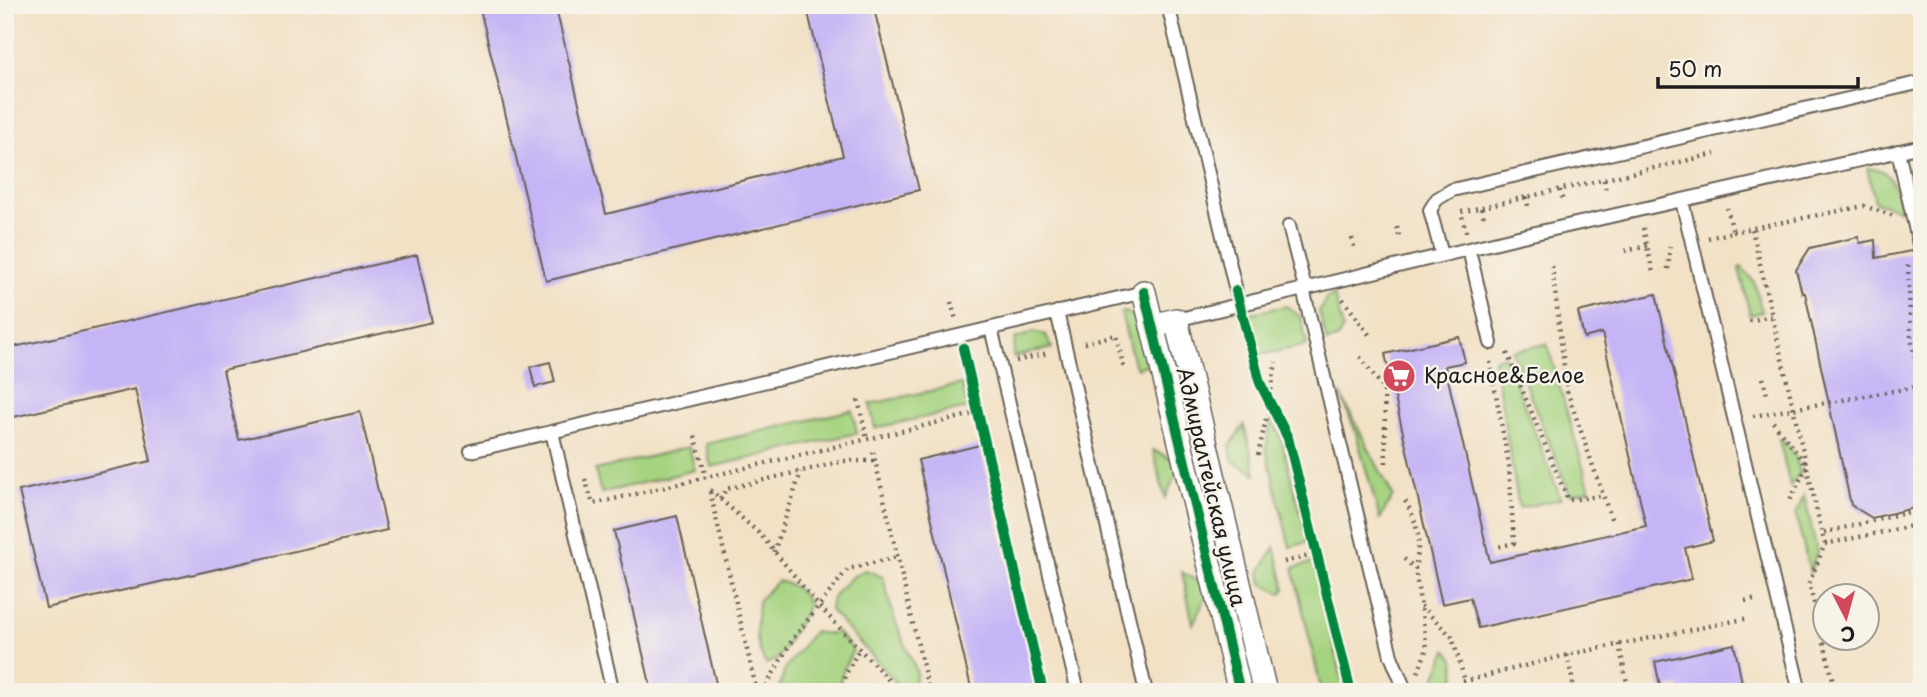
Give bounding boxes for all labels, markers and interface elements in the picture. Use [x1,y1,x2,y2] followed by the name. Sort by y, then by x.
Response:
[1658,46,1857,90] scale bar
[1668,52,1722,84] text: 50 m
[1380,357,1418,395] supermarket icon: Красное&Белое
[1424,358,1585,390] place label: Красное&Белое
[1170,364,1256,610] street label: Адмиралтейская улица
[1812,582,1882,652] north arrow
[1839,620,1856,650] text: С

